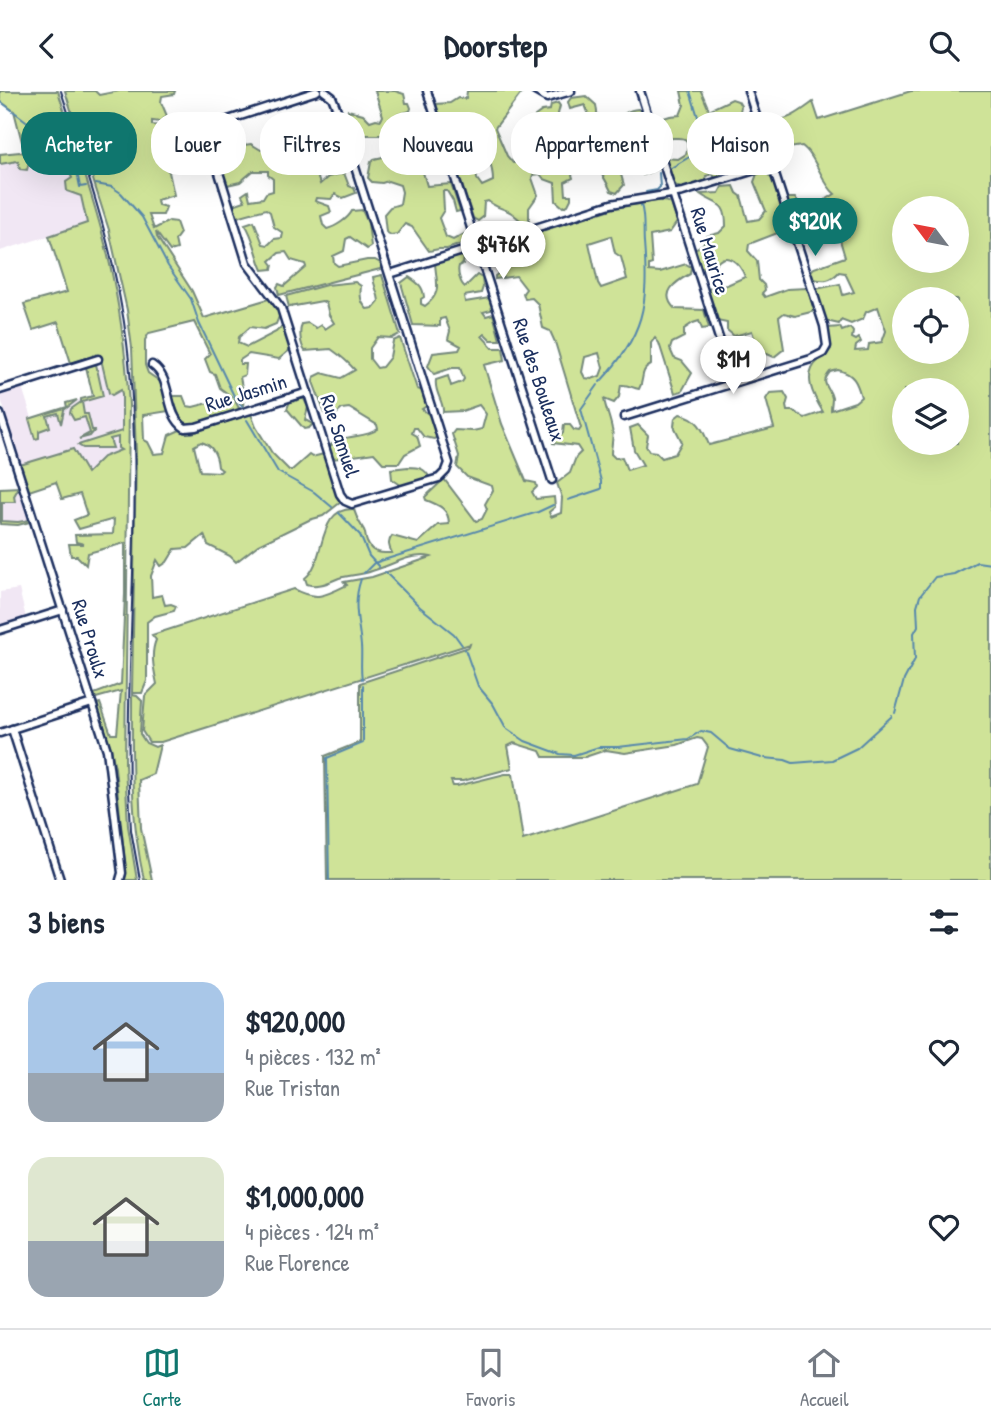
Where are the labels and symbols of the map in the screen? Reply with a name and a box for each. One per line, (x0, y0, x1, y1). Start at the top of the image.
north arrow (892, 196, 970, 273)
pin: $920K (766, 199, 864, 258)
street label: Rue Maurice (684, 204, 737, 298)
pin: $476K (454, 221, 552, 281)
street label: Rue des Bouleaux (506, 314, 573, 445)
pin: $1M (699, 337, 767, 396)
street label: Rue Jasmin (202, 366, 290, 419)
street label: Rue Samuel (313, 391, 368, 481)
street label: Rue Proulx (65, 596, 116, 682)

